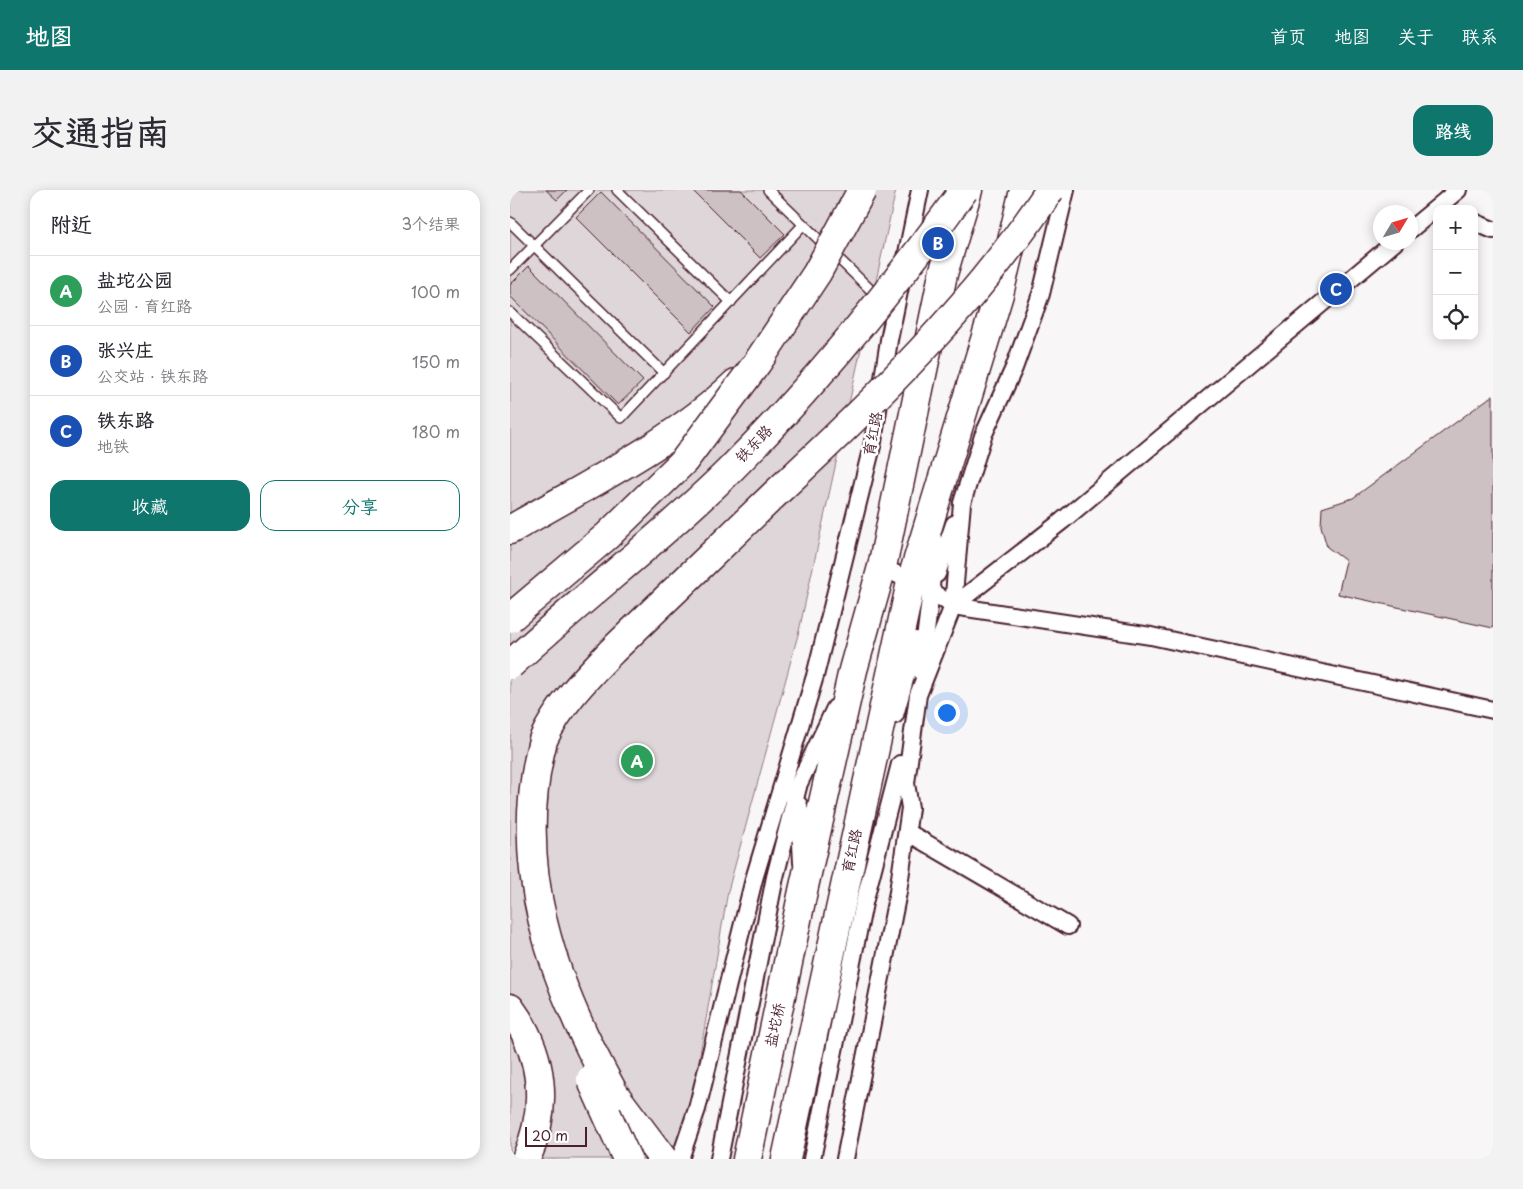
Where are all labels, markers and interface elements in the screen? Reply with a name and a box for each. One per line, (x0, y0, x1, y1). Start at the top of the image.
text: 地图 (25, 17, 73, 53)
text: 首页 (1270, 22, 1306, 49)
text: 地图 (1334, 22, 1370, 49)
text: 关于 (1398, 22, 1434, 49)
text: 联系 (1462, 22, 1498, 49)
text: 交通指南 (30, 104, 170, 157)
button: 路线 (1413, 105, 1493, 156)
north arrow (1373, 205, 1418, 250)
map controls (1433, 205, 1478, 340)
button: + (1433, 205, 1478, 250)
text: 附近 (50, 207, 92, 239)
text: 3个结果 (401, 211, 460, 235)
pin: B (922, 224, 954, 262)
button: − (1433, 250, 1478, 295)
text: 盐坨公园 (97, 265, 173, 293)
pin: C (1320, 270, 1352, 308)
text: A (60, 279, 72, 303)
text: 100 m (411, 279, 460, 303)
text: 公园 · 育红路 (97, 293, 192, 317)
button: locate (1433, 295, 1478, 340)
text: 张兴庄 (97, 335, 154, 363)
text: B (61, 349, 71, 373)
text: 150 m (412, 349, 460, 373)
text: 公交站 · 铁东路 (97, 363, 208, 387)
text: 铁东路 (97, 405, 154, 433)
street label: 育红路 (856, 409, 887, 458)
text: C (60, 419, 72, 443)
text: 180 m (412, 419, 460, 443)
street label: 铁东路 (729, 419, 777, 467)
text: 地铁 (97, 433, 129, 457)
button: 收藏 (50, 480, 250, 531)
button: 分享 (260, 480, 460, 531)
your location (934, 700, 960, 726)
pin: A (621, 742, 653, 780)
street label: 育红路 (835, 826, 866, 875)
street label: 盐坨桥 (758, 1000, 789, 1049)
scale bar (525, 1124, 588, 1147)
text: 20 m (532, 1125, 568, 1146)

